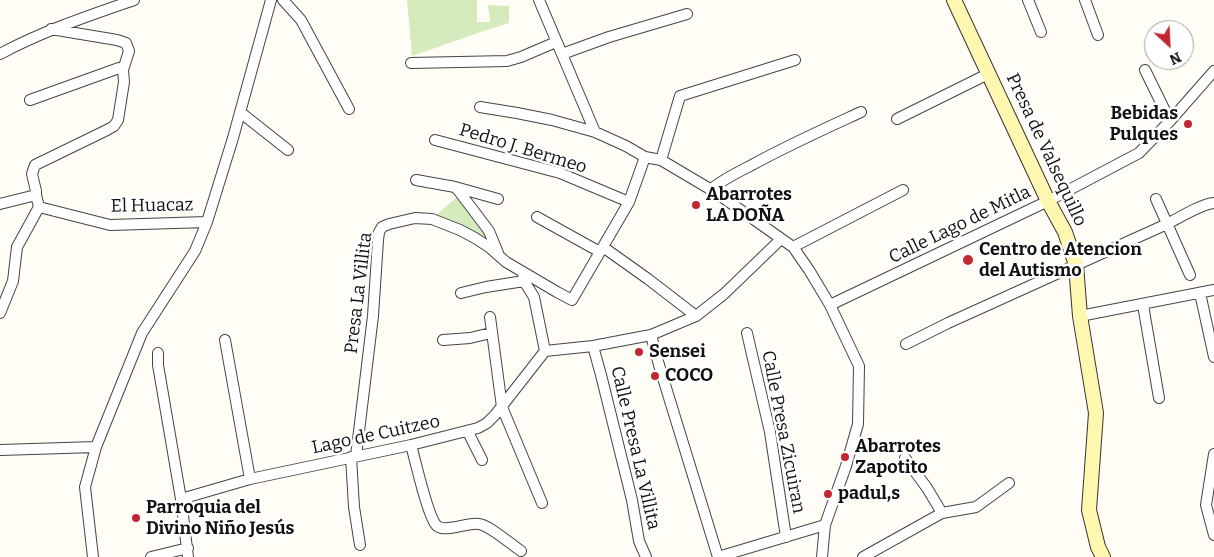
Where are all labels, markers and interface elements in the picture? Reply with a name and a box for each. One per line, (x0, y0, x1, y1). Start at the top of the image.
north arrow (1144, 20, 1194, 70)
text: N (1167, 48, 1184, 68)
street label: Presa de Valsequillo (1001, 70, 1091, 230)
place label: Bebidas Pulques (1109, 103, 1178, 146)
marker: Bebidas Pulques (1182, 118, 1194, 130)
street label: Pedro J. Bermeo (457, 119, 589, 179)
street label: Calle Lago de Mitla (886, 181, 1034, 269)
place label: Abarrotes LA DOÑA (706, 184, 792, 226)
street label: El Huacaz (110, 194, 194, 218)
marker: Abarrotes LA DOÑA (690, 199, 702, 211)
street label: Presa La Villita (341, 231, 377, 355)
place label: Centro de Atencion del Autismo (979, 239, 1142, 282)
marker: Centro de Atencion del Autismo (961, 253, 975, 267)
place label: Sensei (649, 341, 706, 363)
marker: Sensei (633, 346, 645, 358)
street label: Calle Presa Zicuiran (757, 349, 809, 515)
street label: Calle Presa La Villita (606, 364, 664, 532)
place label: COCO (665, 365, 713, 387)
marker: COCO (649, 370, 661, 382)
street label: Lago de Cuitzeo (310, 411, 442, 459)
place label: Abarrotes Zapotito (855, 436, 941, 478)
marker: Abarrotes Zapotito (839, 451, 851, 463)
place label: padul,s (838, 483, 900, 505)
marker: padul,s (822, 488, 834, 500)
place label: Parroquia del Divino Niño Jesús (146, 497, 294, 540)
marker: Parroquia del Divino Niño Jesús (130, 512, 142, 524)

